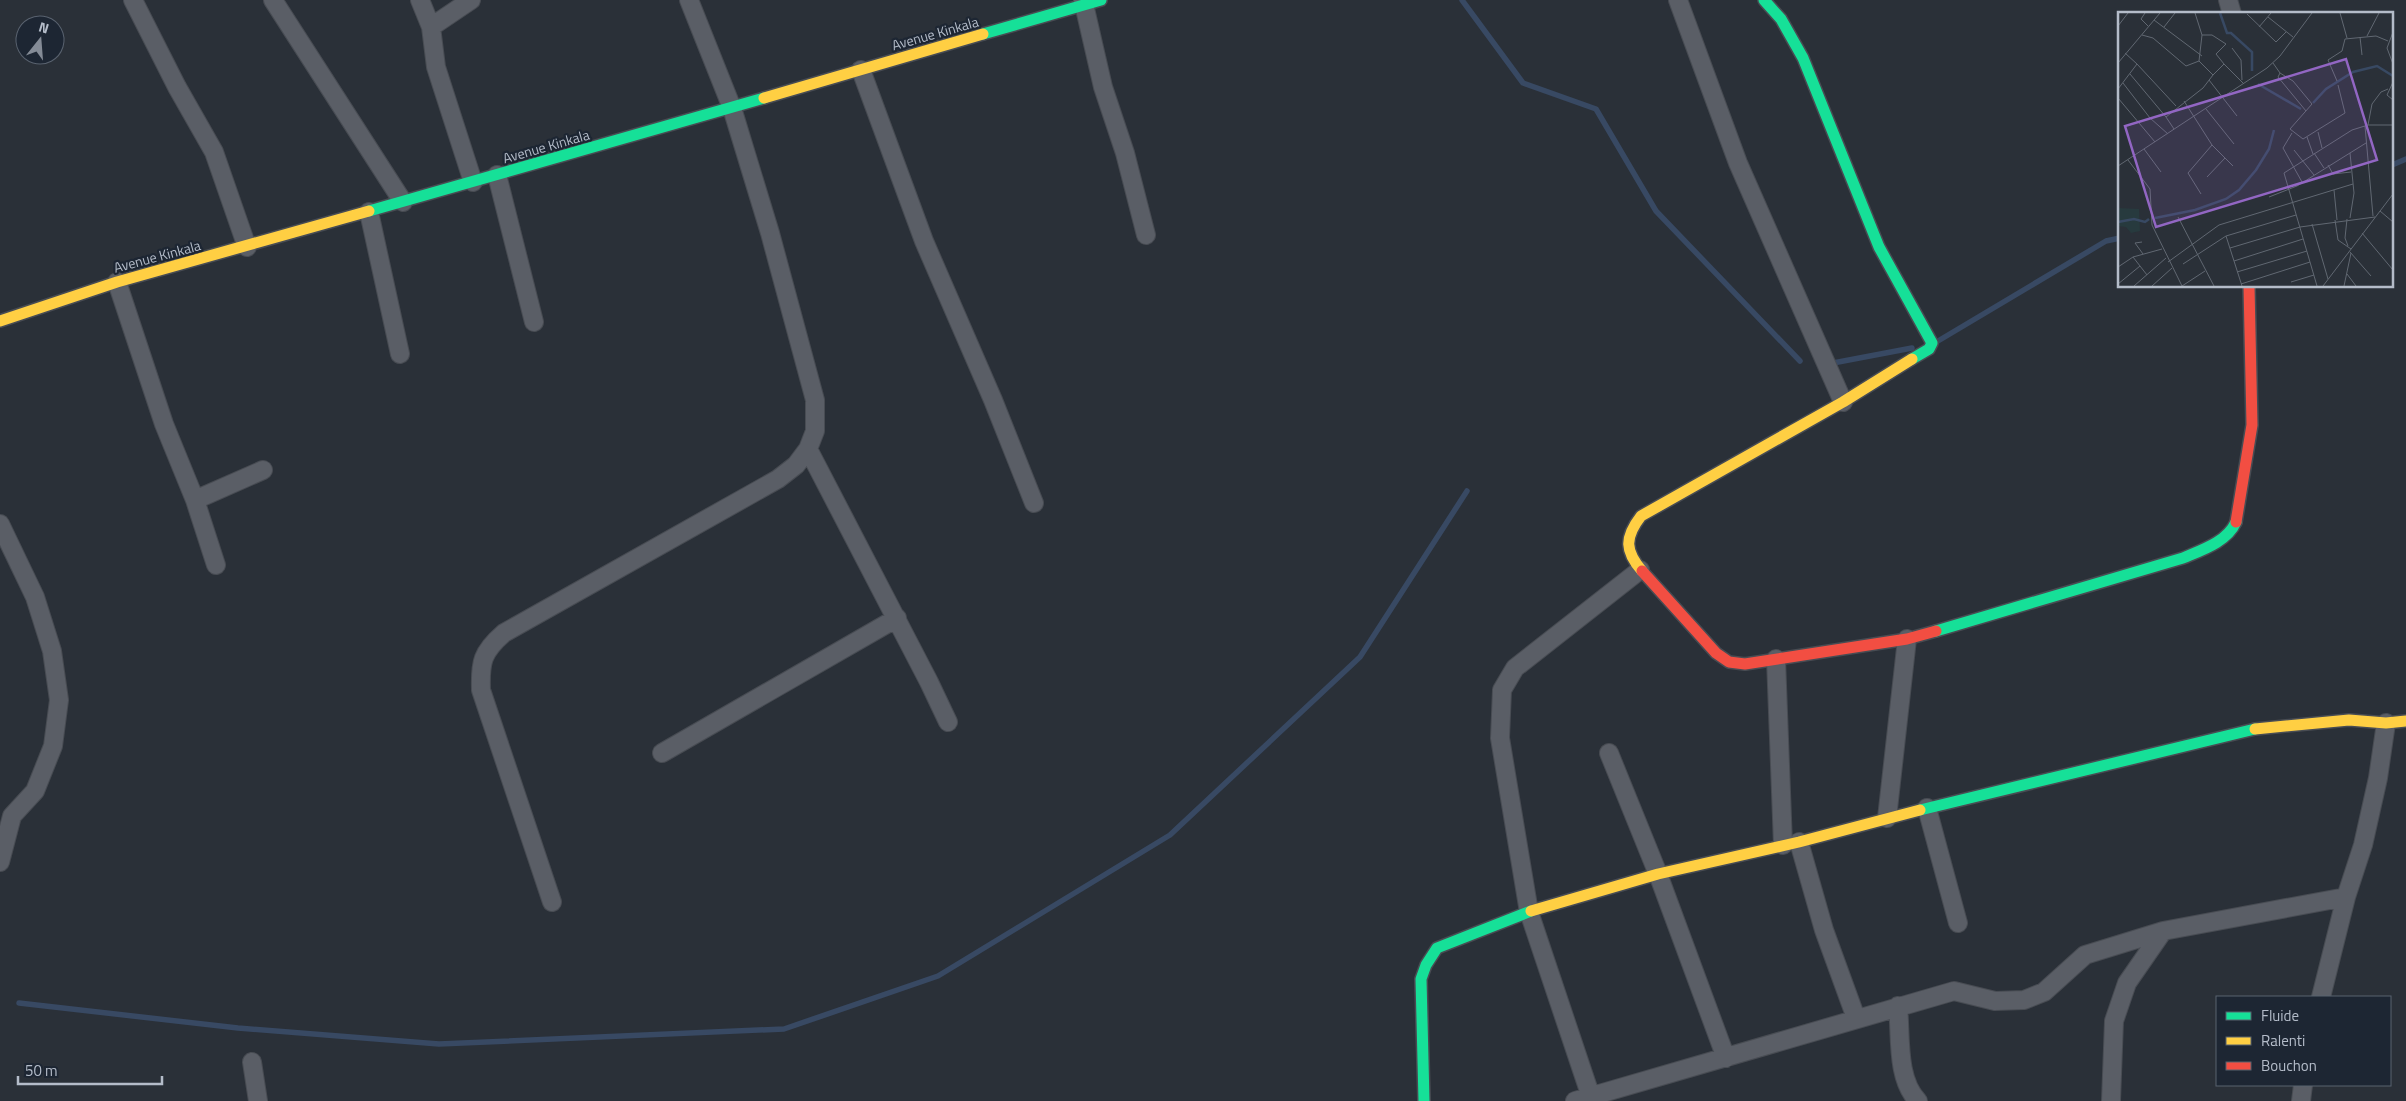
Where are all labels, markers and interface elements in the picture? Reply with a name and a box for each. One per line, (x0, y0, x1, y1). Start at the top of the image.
street label: Avenue Kinkala (889, 11, 981, 55)
inset map (2118, 12, 2394, 288)
north arrow (15, 15, 65, 65)
text: N (36, 16, 52, 39)
street label: Avenue Kinkala (500, 124, 592, 168)
street label: Avenue Kinkala (111, 234, 203, 278)
legend (2216, 996, 2391, 1086)
text: Fluide (2261, 1004, 2299, 1027)
text: Ralenti (2261, 1029, 2305, 1052)
scale bar (18, 1054, 161, 1086)
text: Bouchon (2261, 1054, 2317, 1077)
text: 50 m (25, 1059, 58, 1082)

